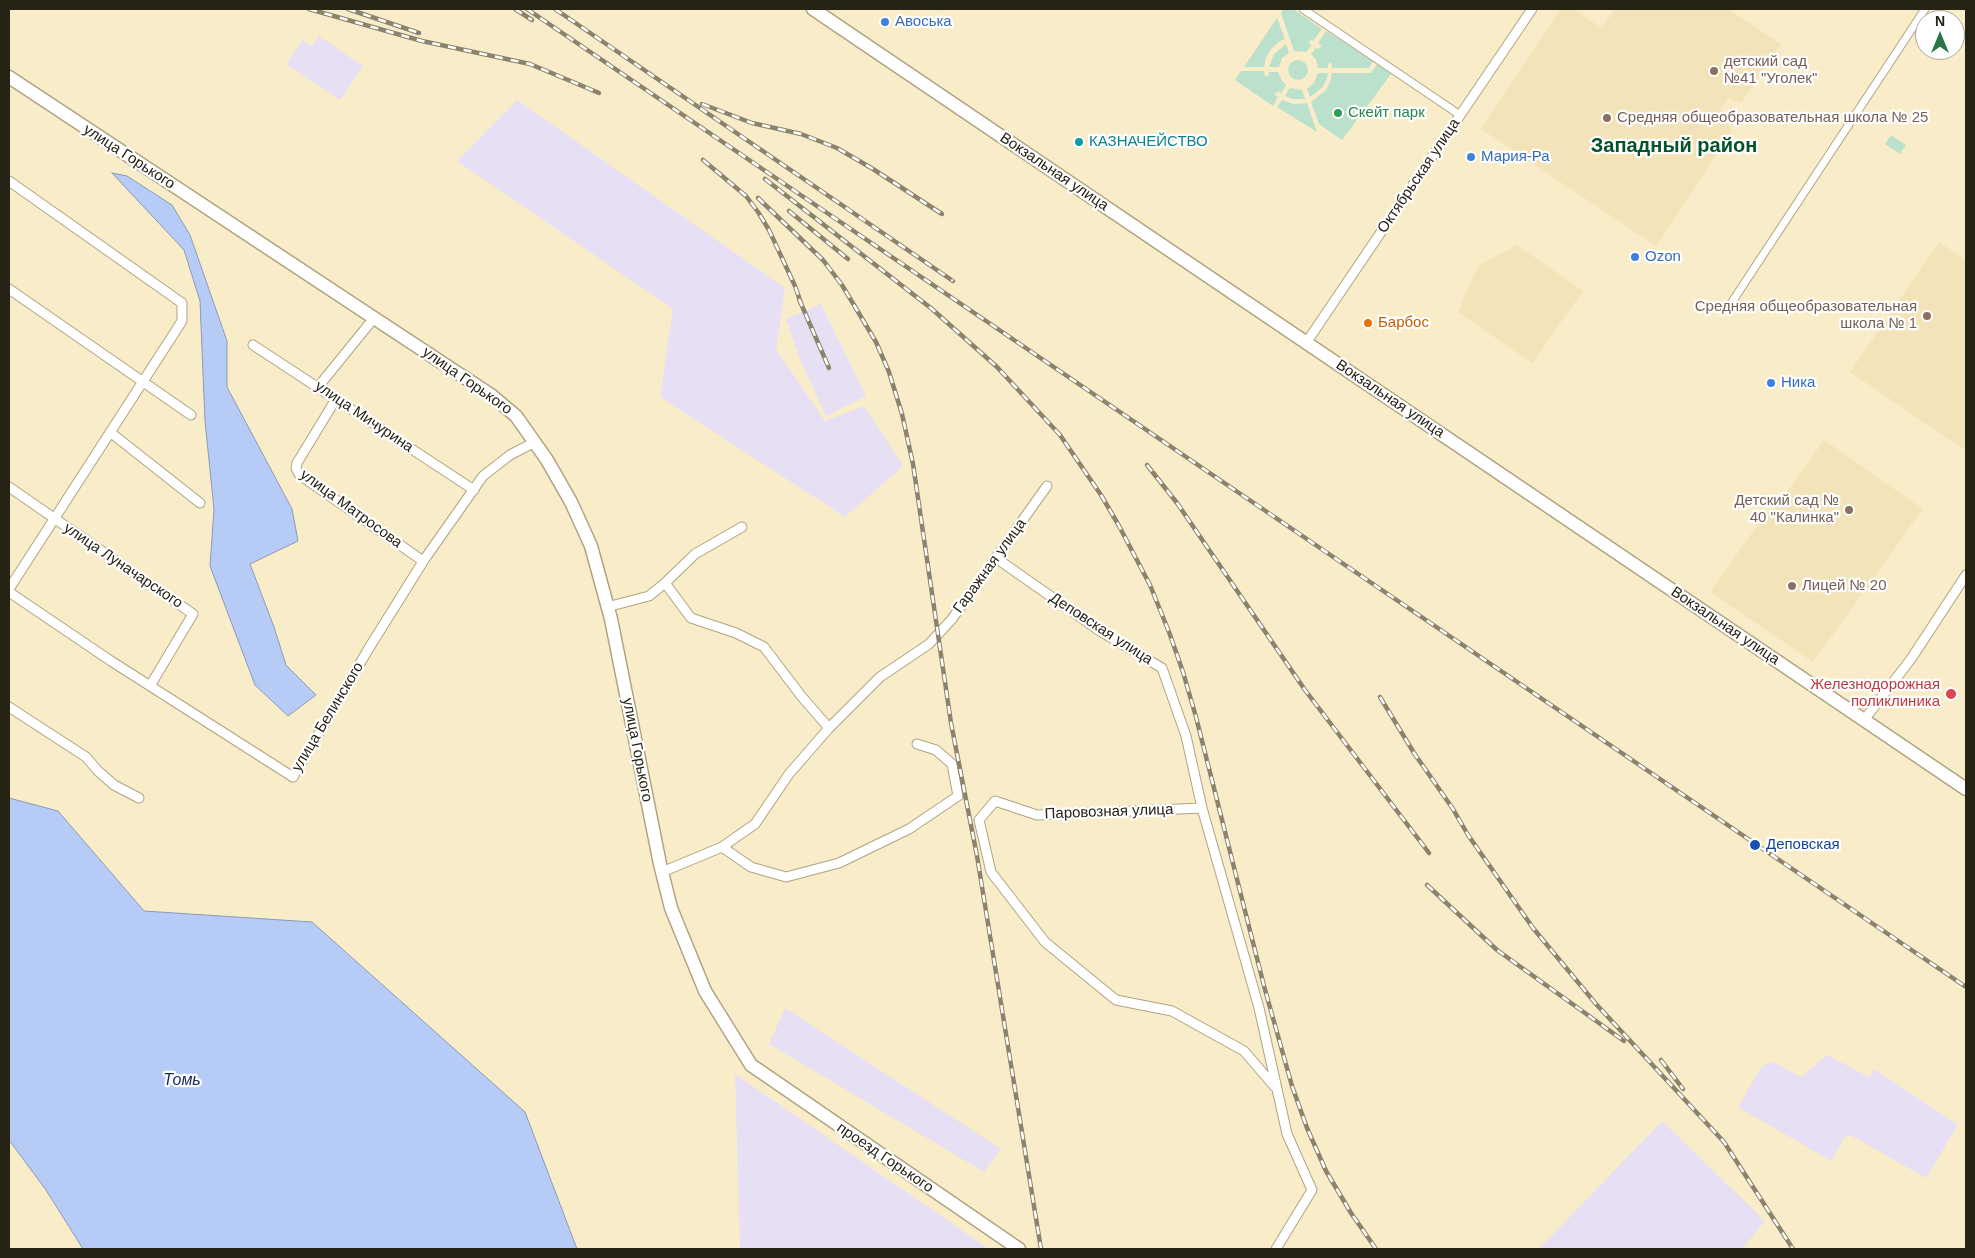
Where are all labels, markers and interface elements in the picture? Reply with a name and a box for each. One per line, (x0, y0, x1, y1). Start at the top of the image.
north arrow (1915, 10, 1965, 60)
place label: Авоська (895, 13, 952, 31)
text: N (1935, 13, 1945, 29)
marker: Авоська (879, 16, 891, 28)
place label: детский сад №41 "Уголек" (1724, 53, 1817, 88)
marker: детский сад №41 "Уголек" (1708, 65, 1720, 77)
place label: Скейт парк (1348, 104, 1425, 122)
marker: Скейт парк (1332, 107, 1344, 119)
place label: Средняя общеобразовательная школа № 25 (1617, 109, 1928, 127)
marker: Средняя общеобразовательная школа № 25 (1601, 112, 1613, 124)
street label: Октябрьская улица (1374, 115, 1464, 237)
street label: улица Горького (80, 121, 178, 193)
street label: Вокзальная улица (996, 129, 1112, 215)
place label: КАЗНАЧЕЙСТВО (1089, 133, 1208, 151)
district label: Западный район (1591, 134, 1757, 158)
marker: КАЗНАЧЕЙСТВО (1073, 136, 1085, 148)
place label: Мария-Ра (1481, 148, 1550, 166)
marker: Мария-Ра (1465, 151, 1477, 163)
place label: Ozon (1645, 248, 1681, 266)
marker: Ozon (1629, 251, 1641, 263)
place label: Средняя общеобразовательная школа № 1 (1695, 298, 1917, 333)
marker: Средняя общеобразовательная школа № 1 (1921, 310, 1933, 322)
place label: Барбос (1378, 314, 1429, 332)
marker: Барбос (1362, 317, 1374, 329)
street label: улица Горького (419, 343, 515, 419)
street label: Вокзальная улица (1332, 356, 1448, 442)
place label: Ника (1781, 374, 1815, 392)
street label: улица Мичурина (311, 377, 417, 457)
marker: Ника (1765, 377, 1777, 389)
street label: улица Матросова (296, 466, 406, 552)
place label: Детский сад № 40 "Калинка" (1734, 492, 1839, 527)
marker: Детский сад № 40 "Калинка" (1843, 504, 1855, 516)
street label: Гаражная улица (950, 515, 1030, 617)
street label: улица Луначарского (60, 519, 186, 613)
place label: Лицей № 20 (1802, 577, 1886, 595)
marker: Лицей № 20 (1786, 580, 1798, 592)
street label: Вокзальная улица (1667, 583, 1783, 669)
street label: Деповская улица (1046, 589, 1156, 669)
street label: улица Белинского (288, 659, 368, 775)
place label: Железнодорожная поликлиника (1810, 676, 1940, 711)
marker: Железнодорожная поликлиника (1944, 687, 1958, 701)
street label: улица Горького (618, 696, 656, 804)
street label: Паровозная улица (1044, 801, 1174, 823)
place label: Деповская (1766, 836, 1840, 854)
marker: Деповская (1748, 838, 1762, 852)
water label: Томь (163, 1071, 201, 1091)
street label: проезд Горького (833, 1119, 937, 1197)

